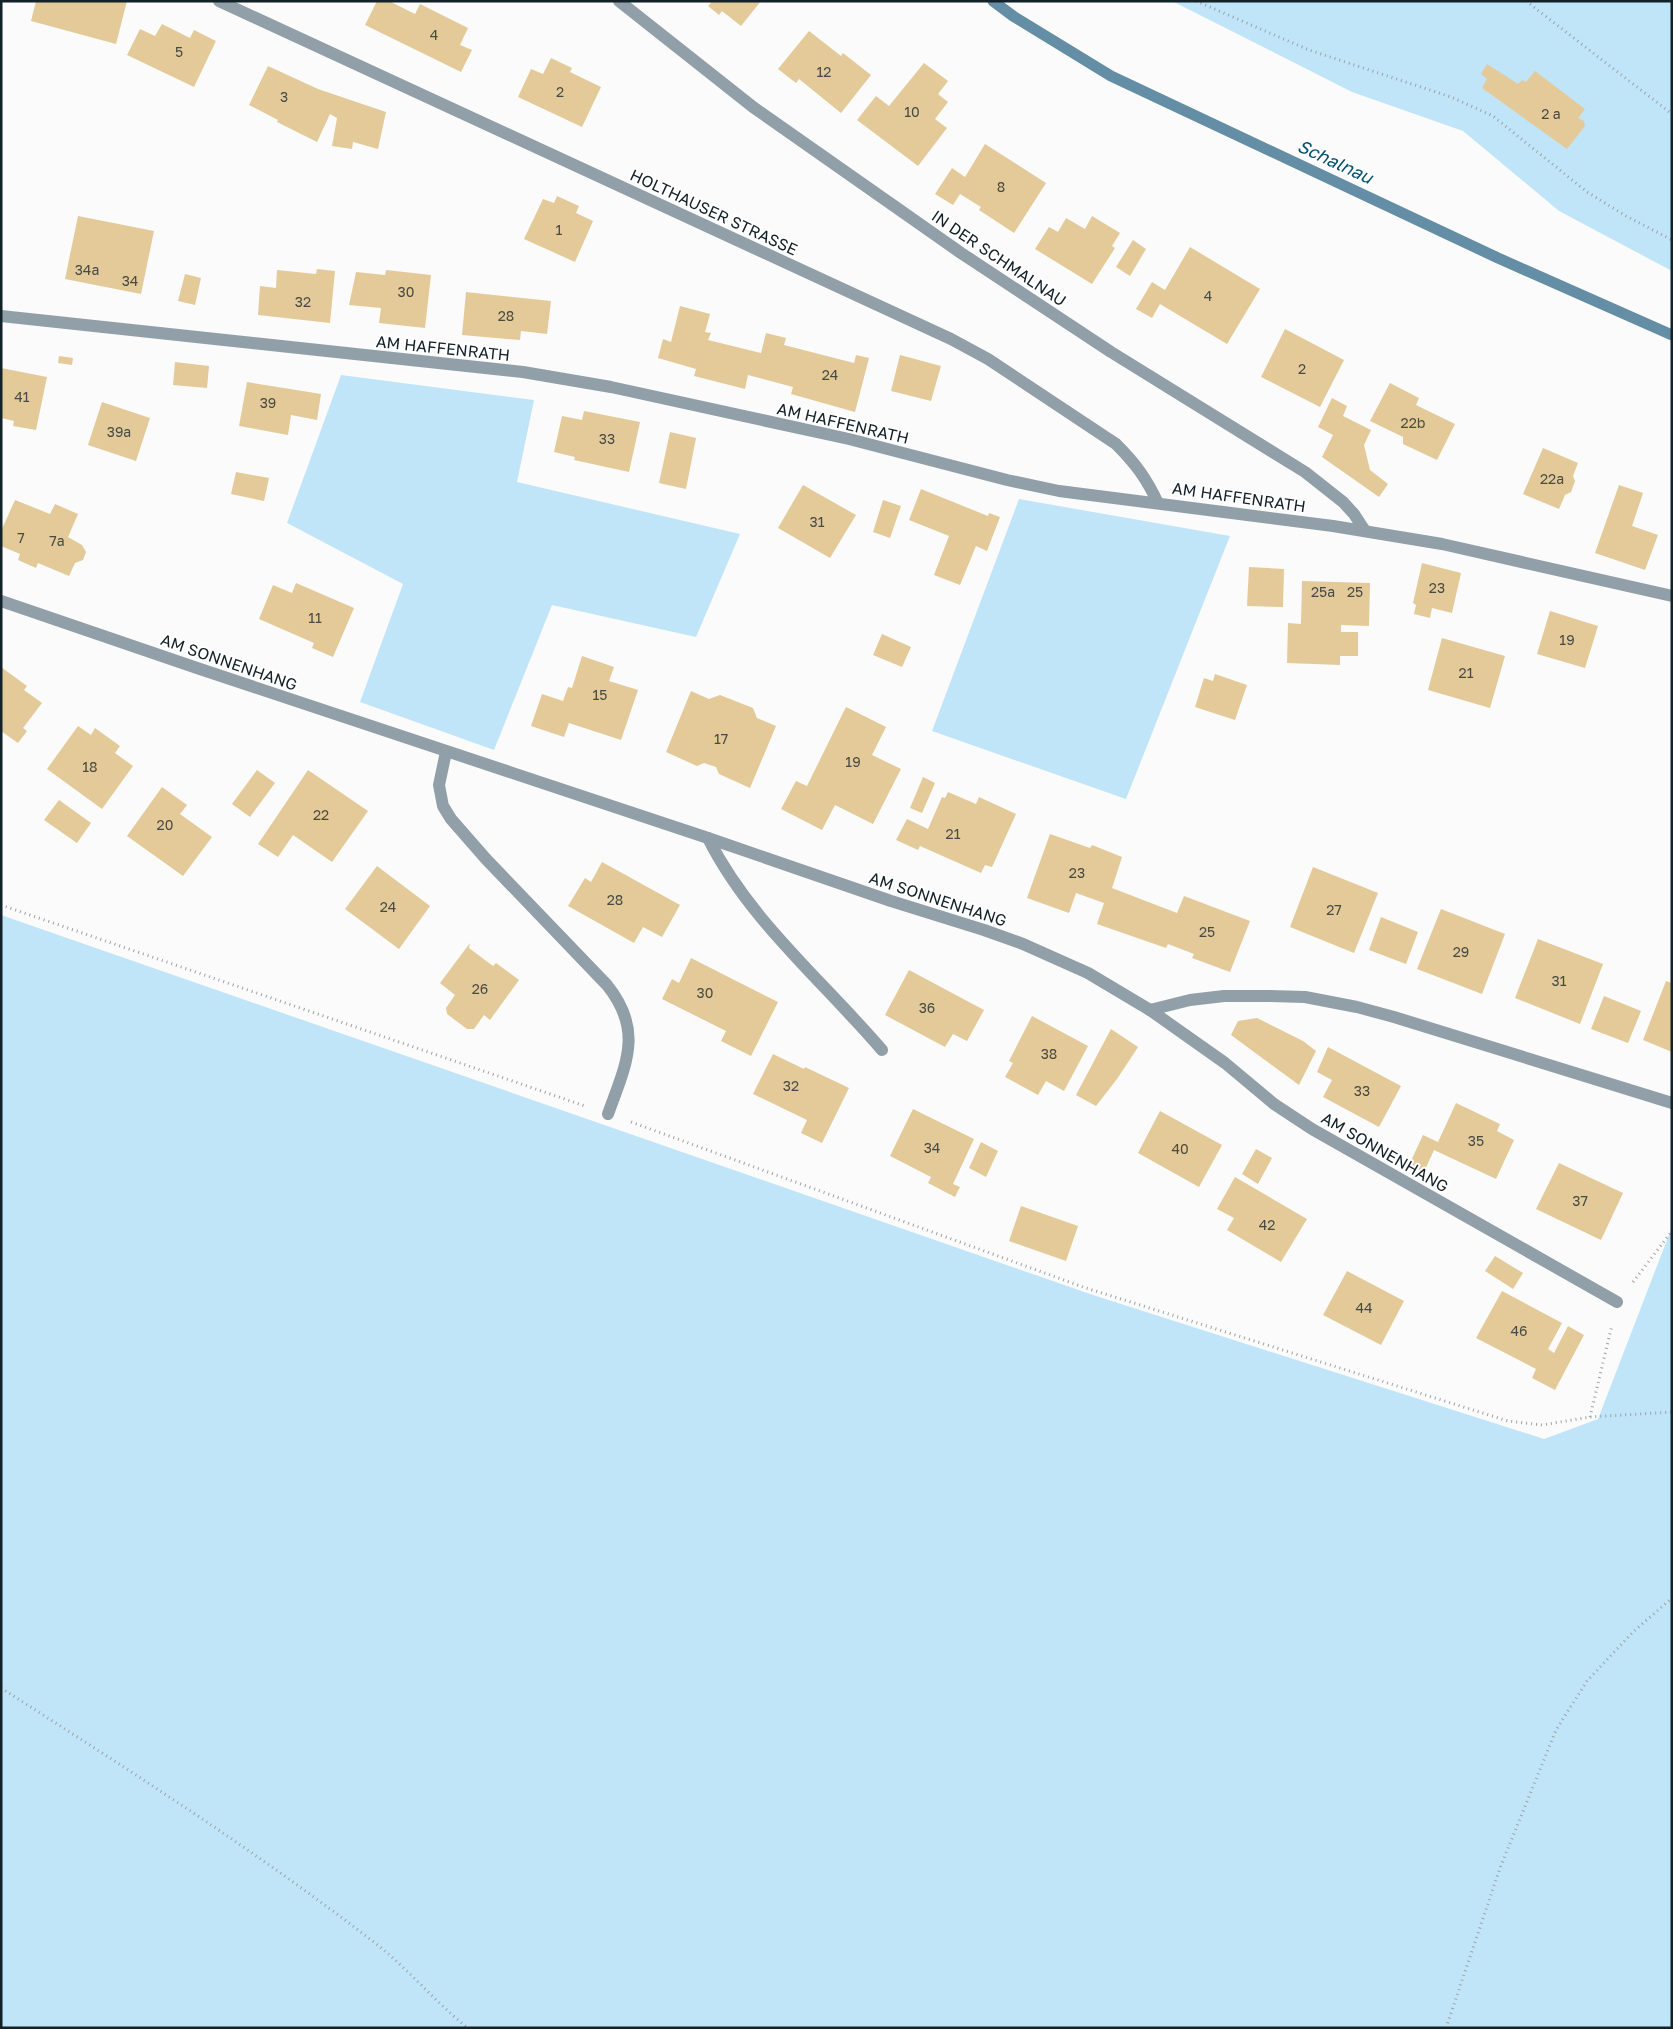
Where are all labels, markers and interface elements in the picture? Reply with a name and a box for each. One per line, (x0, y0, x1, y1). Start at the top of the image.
house number: 4 (430, 26, 438, 43)
house number: 5 (175, 43, 183, 60)
house number: 12 (817, 63, 831, 80)
house number: 2 (556, 83, 564, 100)
house number: 3 (280, 88, 288, 105)
house number: 10 (904, 103, 920, 120)
house number: 2 a (1541, 105, 1561, 122)
water label: Schalnau (1294, 134, 1378, 189)
street label: HOLTHAUSER STRASSE (627, 164, 801, 260)
house number: 8 (997, 178, 1005, 195)
street label: IN DER SCHMALNAU (928, 206, 1070, 310)
house number: 1 (556, 221, 563, 238)
house number: 34a (75, 261, 99, 278)
house number: 34 (122, 272, 138, 289)
house number: 30 (398, 283, 414, 300)
house number: 4 (1204, 287, 1212, 304)
house number: 32 (295, 293, 311, 310)
house number: 28 (498, 307, 514, 324)
street label: AM HAFFENRATH (375, 331, 511, 365)
house number: 2 (1298, 360, 1306, 377)
house number: 24 (822, 366, 838, 383)
house number: 41 (14, 388, 30, 405)
house number: 39 (260, 394, 276, 411)
street label: AM HAFFENRATH (775, 398, 911, 448)
house number: 22b (1401, 414, 1425, 431)
house number: 39a (107, 423, 131, 440)
house number: 33 (599, 430, 615, 447)
house number: 22a (1540, 470, 1564, 487)
street label: AM HAFFENRATH (1171, 478, 1307, 516)
house number: 31 (810, 513, 825, 530)
house number: 7 (17, 529, 25, 546)
house number: 7a (49, 532, 65, 549)
house number: 23 (1429, 579, 1445, 596)
house number: 25a (1311, 583, 1335, 600)
house number: 25 (1347, 583, 1363, 600)
house number: 11 (308, 609, 322, 626)
street label: AM SONNENHANG (158, 629, 300, 695)
house number: 19 (1559, 631, 1575, 648)
house number: 21 (1459, 664, 1474, 681)
house number: 15 (593, 686, 607, 703)
house number: 17 (714, 730, 728, 747)
house number: 19 (845, 753, 861, 770)
house number: 18 (82, 758, 98, 775)
house number: 22 (313, 806, 329, 823)
house number: 20 (157, 816, 173, 833)
house number: 21 (946, 825, 961, 842)
house number: 23 (1069, 864, 1085, 881)
street label: AM SONNENHANG (867, 867, 1009, 931)
house number: 28 (607, 891, 623, 908)
house number: 24 (380, 898, 396, 915)
house number: 27 (1326, 901, 1342, 918)
house number: 25 (1199, 923, 1215, 940)
house number: 29 (1453, 943, 1469, 960)
house number: 31 (1552, 972, 1567, 989)
house number: 26 (472, 980, 488, 997)
house number: 30 (697, 984, 713, 1001)
house number: 36 (919, 999, 935, 1016)
house number: 38 (1041, 1045, 1057, 1062)
house number: 32 (783, 1077, 799, 1094)
house number: 33 (1354, 1082, 1370, 1099)
street label: AM SONNENHANG (1318, 1108, 1452, 1196)
house number: 35 (1468, 1132, 1484, 1149)
house number: 34 (924, 1139, 940, 1156)
house number: 40 (1171, 1140, 1189, 1157)
house number: 37 (1572, 1192, 1588, 1209)
house number: 42 (1259, 1216, 1275, 1233)
house number: 44 (1355, 1299, 1373, 1316)
house number: 46 (1510, 1322, 1528, 1339)

